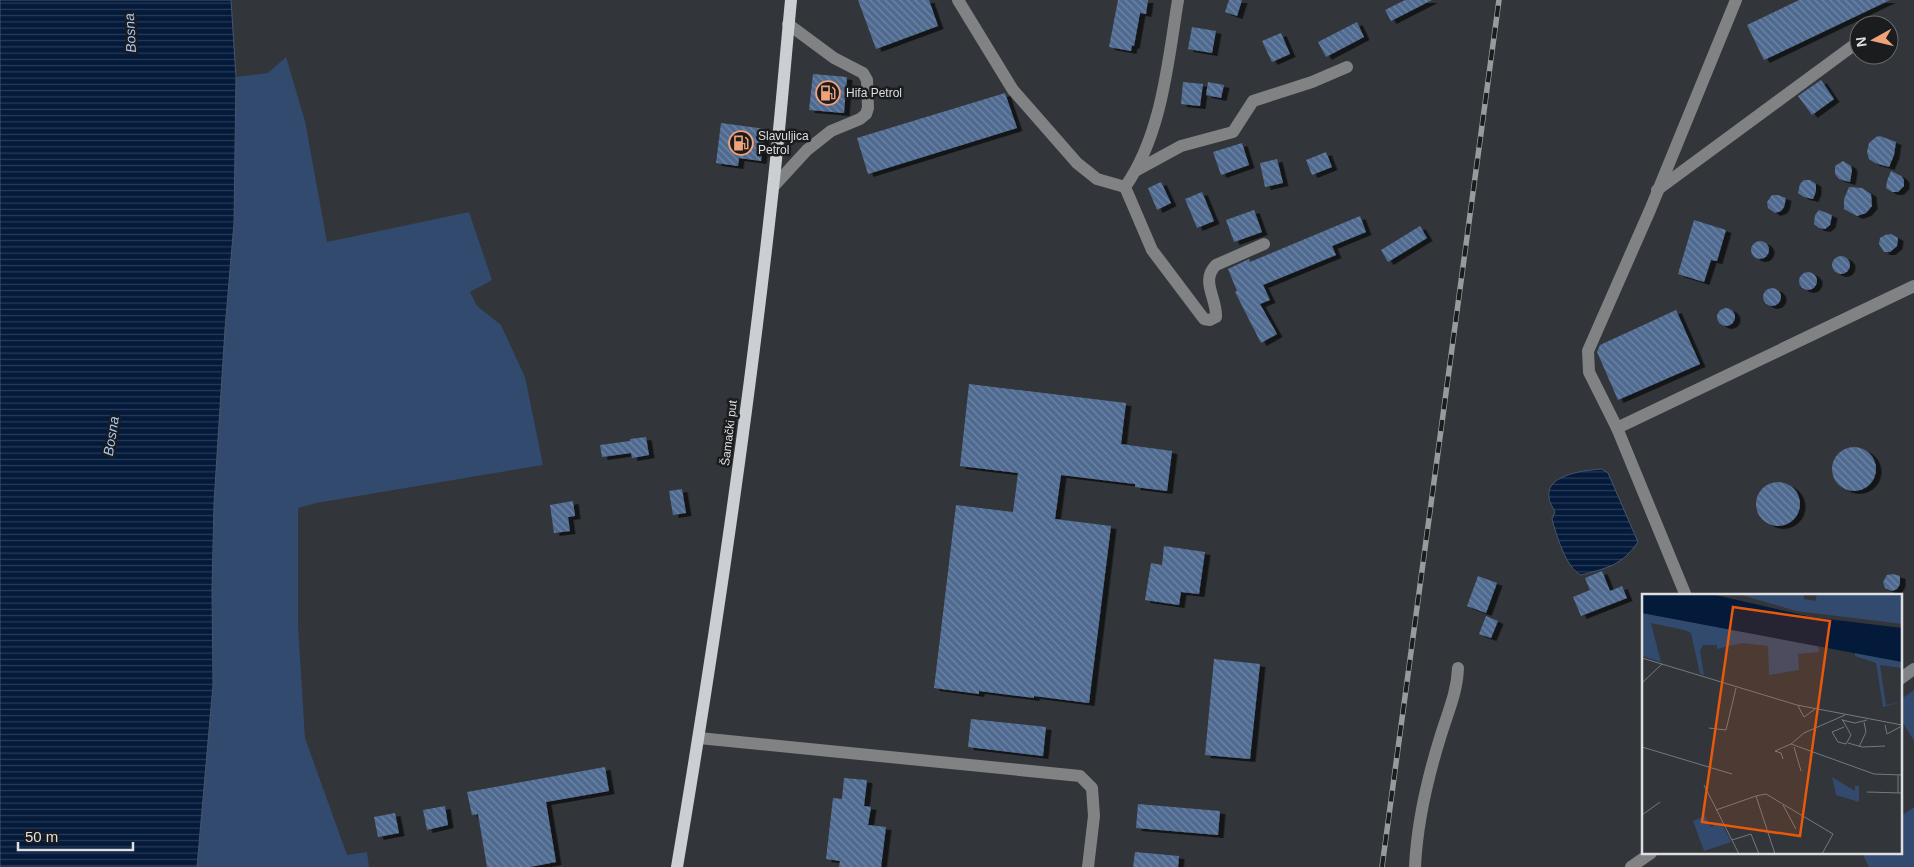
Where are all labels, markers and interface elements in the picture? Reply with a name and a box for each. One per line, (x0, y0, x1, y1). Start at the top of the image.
water label: Bosna (121, 13, 139, 53)
north arrow (1849, 15, 1899, 65)
text: N (1852, 36, 1870, 48)
fuel station icon: Hifa Petrol (815, 80, 841, 106)
place label: Hifa Petrol (846, 86, 902, 100)
place label: Slavuljica Petrol (758, 129, 809, 157)
fuel station icon: Slavuljica Petrol (728, 130, 754, 156)
street label: Šamački put (717, 399, 740, 467)
water label: Bosna (100, 415, 122, 457)
inset map (1642, 594, 1902, 854)
scale bar (18, 820, 132, 852)
text: 50 m (25, 828, 58, 845)

